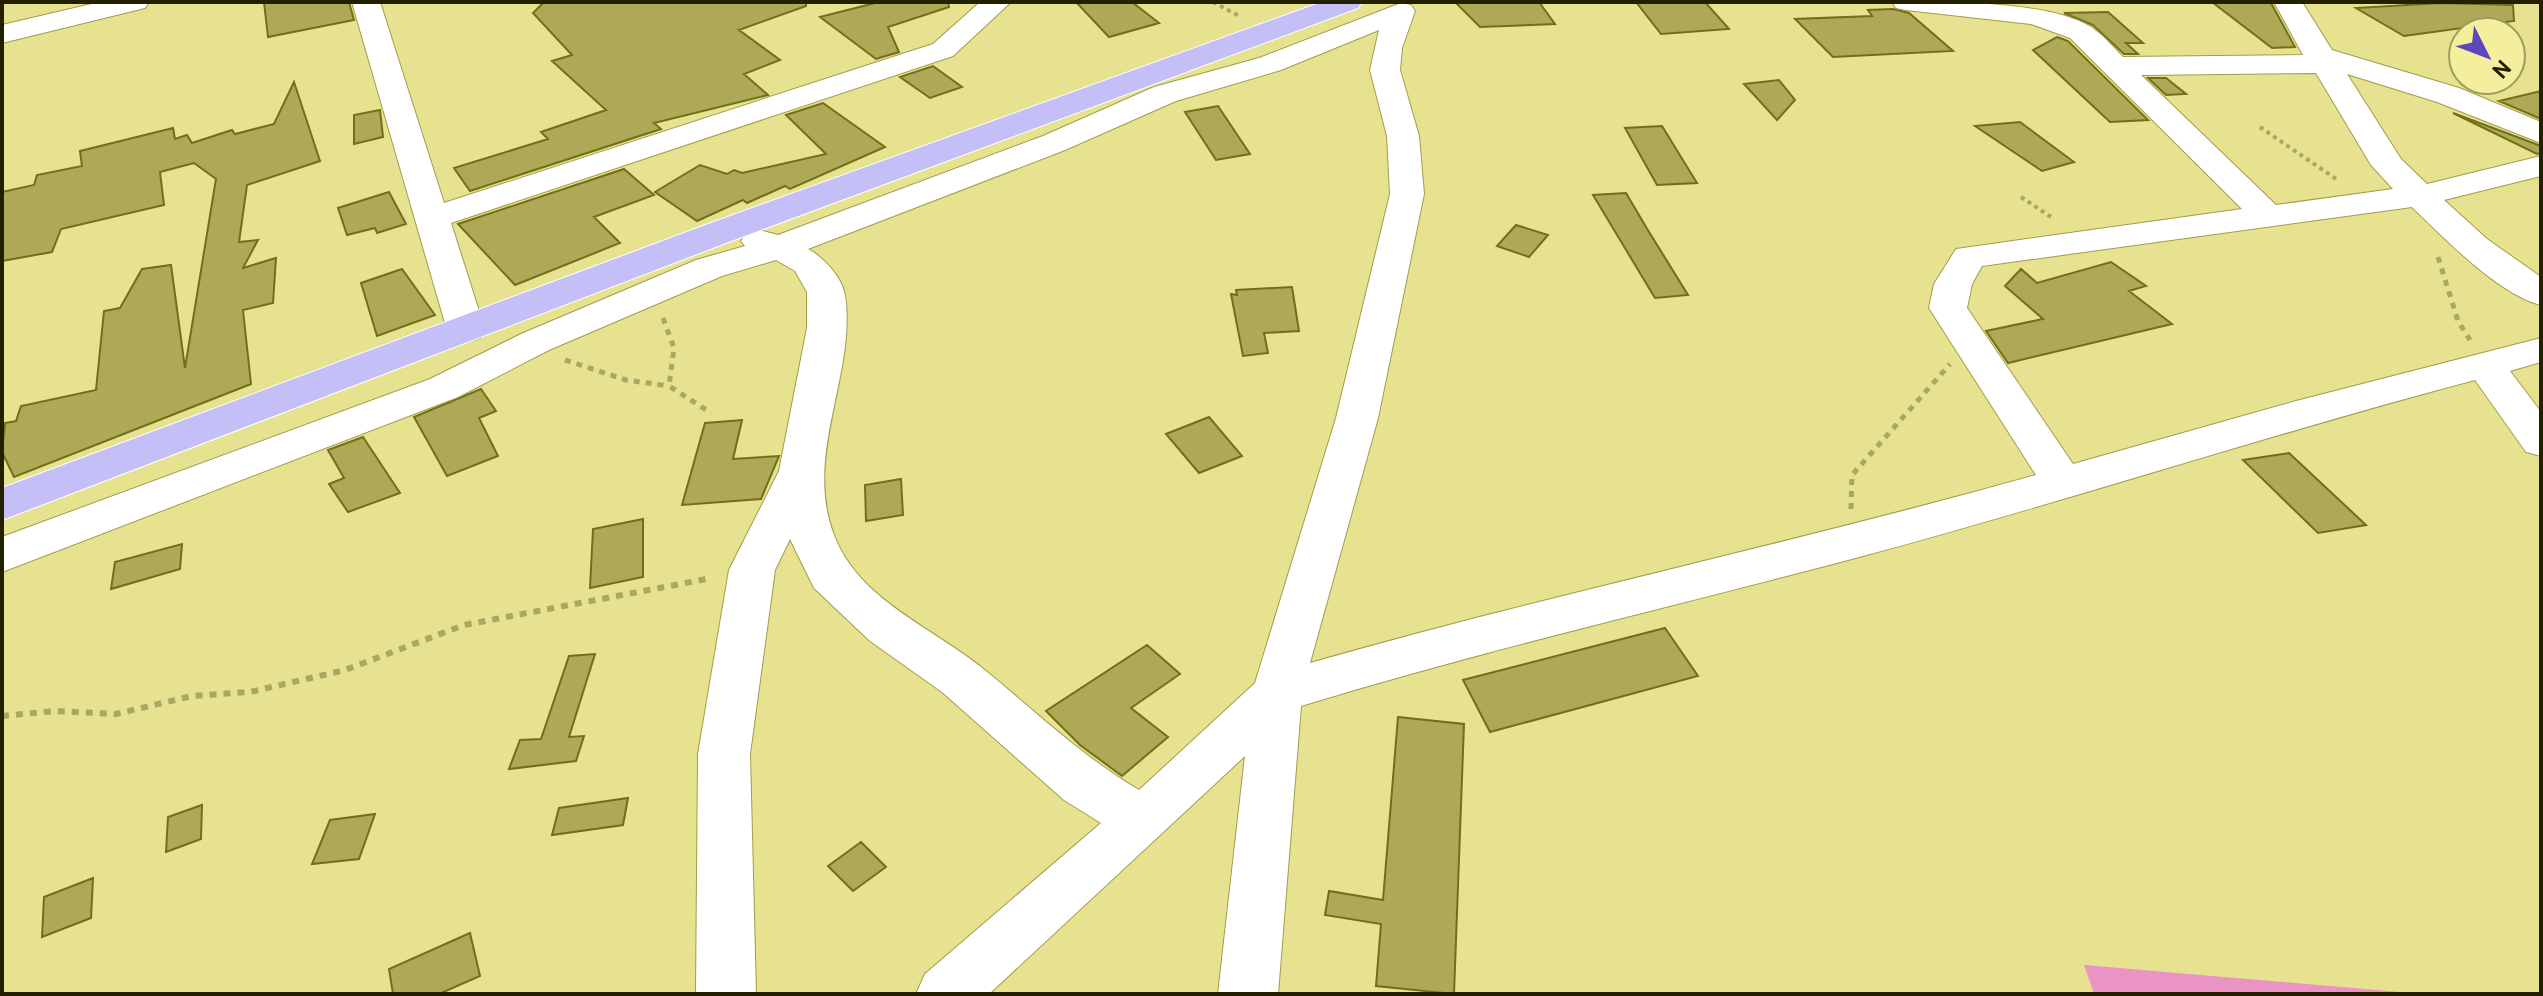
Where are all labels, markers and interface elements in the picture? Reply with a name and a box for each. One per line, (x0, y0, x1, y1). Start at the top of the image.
north arrow (2447, 16, 2527, 96)
text: N (2485, 53, 2515, 83)

